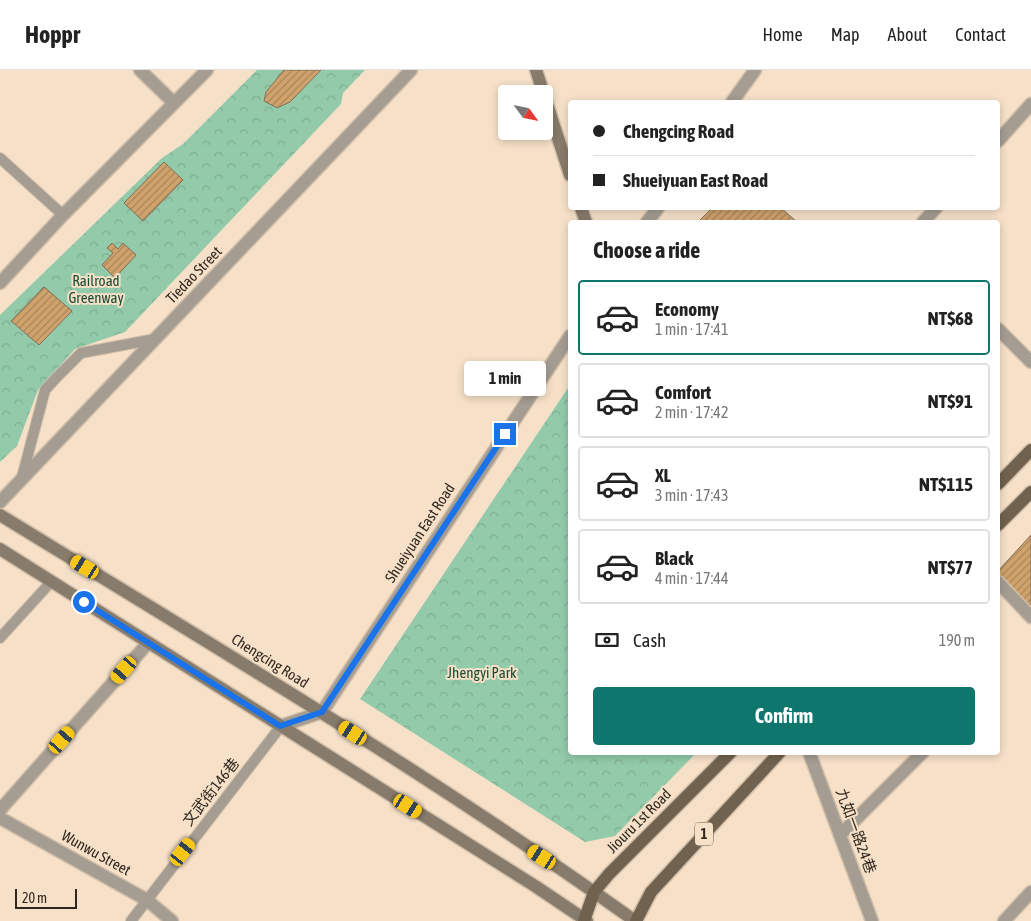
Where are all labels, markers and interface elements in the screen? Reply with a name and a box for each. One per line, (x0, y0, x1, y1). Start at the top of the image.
text: Hoppr (25, 21, 80, 48)
text: Home (763, 24, 803, 45)
text: Map (831, 24, 860, 45)
text: About (888, 24, 927, 45)
text: Contact (955, 24, 1006, 45)
north arrow (498, 85, 552, 140)
map controls (498, 85, 553, 140)
text: Chengcing Road (623, 120, 734, 142)
text: Shueiyuan East Road (623, 169, 768, 191)
text: Choose a ride (593, 237, 700, 263)
street label: Tiedao Street (162, 243, 225, 307)
park label: Railroad Greenway (68, 272, 124, 306)
icon: car (595, 295, 640, 340)
text: Economy (655, 298, 719, 320)
text: NT$68 (928, 307, 973, 329)
text: 1 min · 17:41 (655, 320, 728, 338)
callout: 1 min (464, 362, 546, 396)
text: 1 min (489, 369, 521, 387)
icon: car (595, 378, 640, 423)
text: Comfort (655, 381, 711, 403)
text: NT$91 (928, 390, 973, 412)
text: 2 min · 17:42 (655, 403, 728, 421)
route end (494, 423, 516, 445)
icon: car (595, 461, 640, 506)
text: XL (655, 464, 671, 486)
text: NT$115 (919, 473, 973, 495)
street label: Shueiyuan East Road (381, 480, 458, 585)
text: 3 min · 17:43 (655, 486, 728, 504)
icon: car (595, 544, 640, 589)
text: Black (655, 547, 693, 569)
car (68, 553, 101, 581)
text: NT$77 (928, 556, 973, 578)
text: 4 min · 17:44 (655, 569, 728, 587)
route start (73, 591, 95, 613)
icon: cash (593, 626, 621, 654)
text: Cash (633, 629, 666, 651)
street label: Chengcing Road (229, 630, 312, 691)
text: 190 m (939, 631, 975, 649)
car (108, 654, 139, 686)
park label: Jhengyi Park (447, 664, 517, 681)
button: Confirm (593, 687, 975, 745)
car (336, 719, 369, 747)
car (46, 724, 77, 756)
street label: 文武街146巷 (179, 754, 242, 829)
street label: Jiouru 1st Road (603, 785, 674, 856)
street label: 九如一路24巷 (833, 786, 880, 876)
car (391, 792, 424, 820)
road number: 1 (695, 822, 713, 846)
street label: Wunwu Street (59, 827, 134, 879)
car (167, 836, 198, 868)
car (525, 843, 558, 871)
scale bar (15, 886, 78, 909)
text: 20 m (22, 890, 47, 906)

